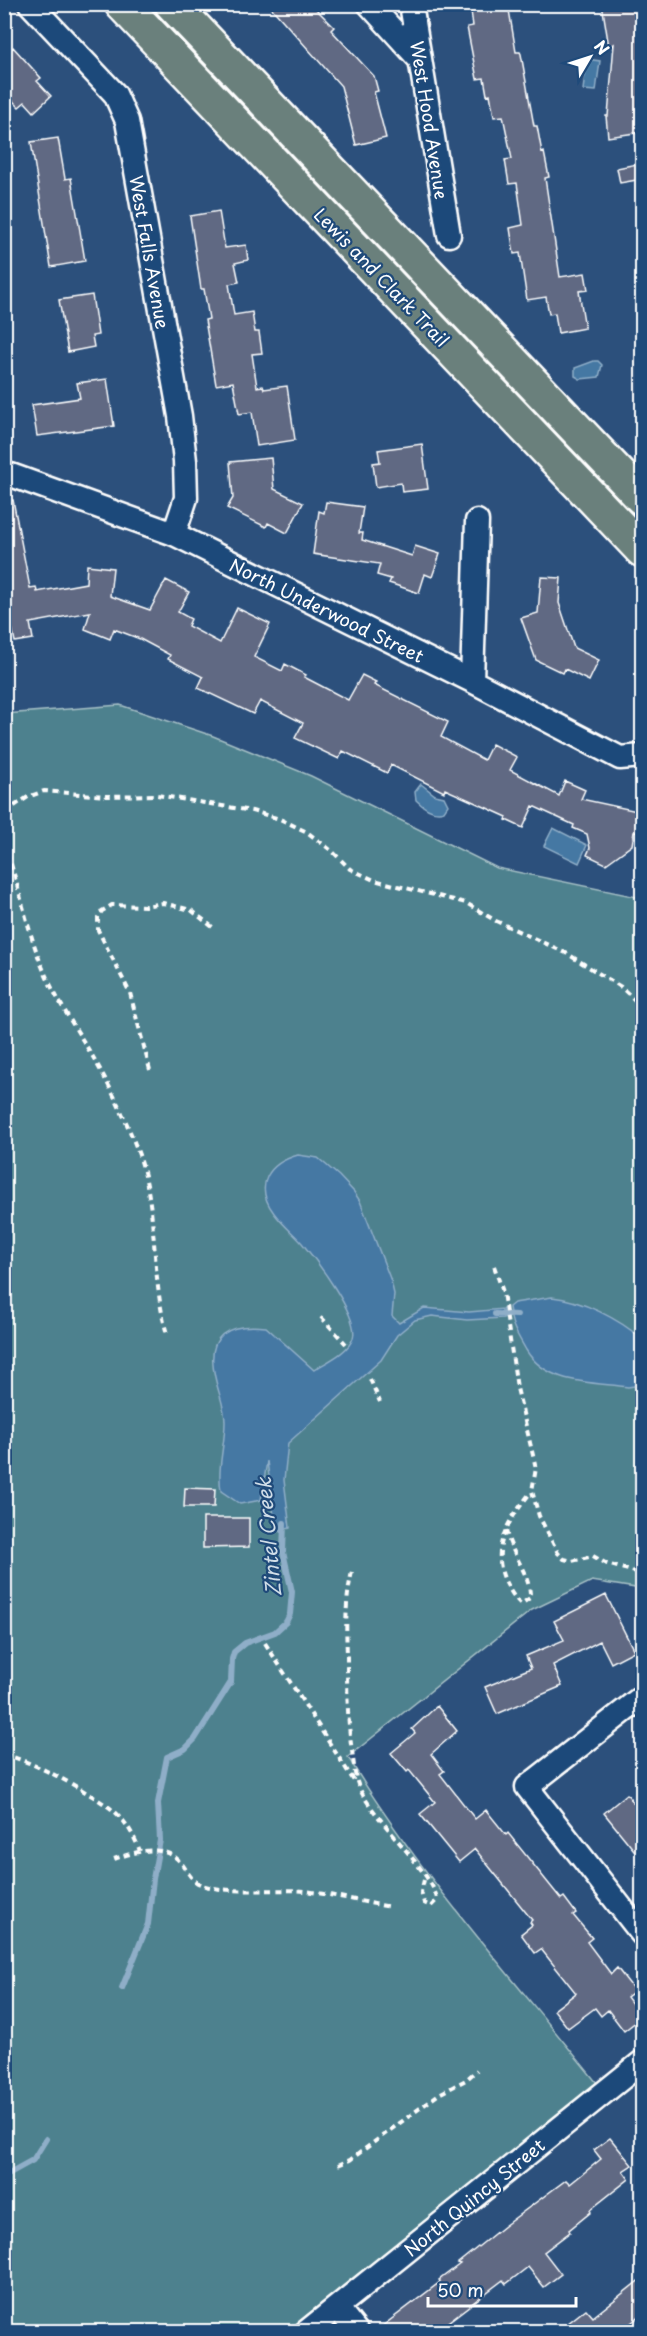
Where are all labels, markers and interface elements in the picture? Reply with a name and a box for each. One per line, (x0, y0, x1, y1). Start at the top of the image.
north arrow (560, 27, 620, 87)
text: N (589, 34, 616, 59)
street label: West Hood Avenue (404, 39, 456, 201)
street label: West Falls Avenue (123, 173, 177, 331)
street label: Lewis and Clark Trail (308, 201, 456, 353)
street label: North Underwood Street (225, 551, 429, 669)
water label: Zintel Creek (248, 1475, 288, 1598)
street label: North Quincy Street (398, 2132, 550, 2262)
scale bar (428, 2270, 576, 2308)
text: 50 m (437, 2276, 484, 2303)

